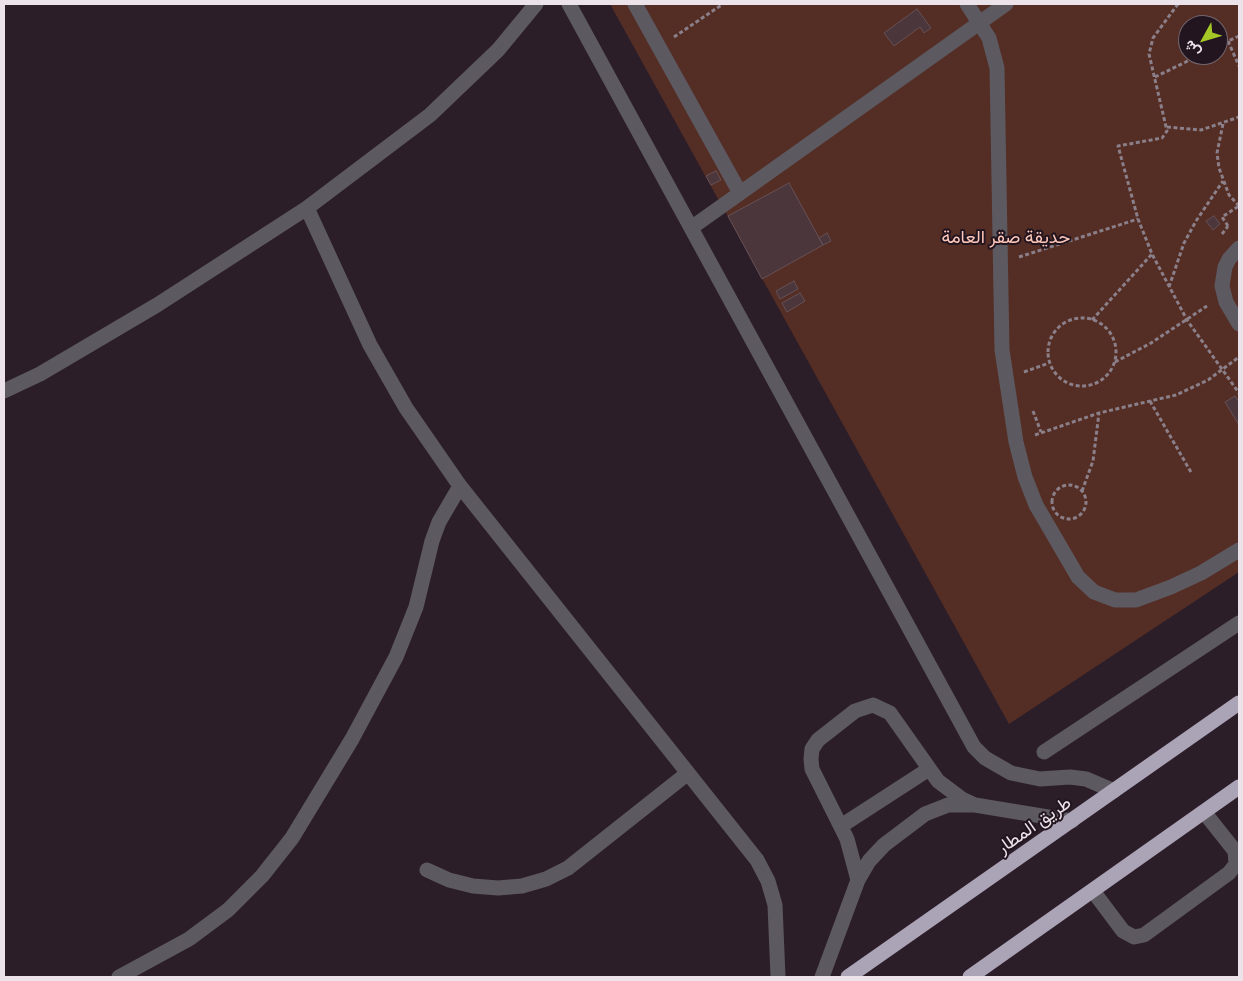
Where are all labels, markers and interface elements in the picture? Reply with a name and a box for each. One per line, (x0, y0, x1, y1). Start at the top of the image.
north arrow (1178, 15, 1228, 65)
text: ش (1180, 37, 1204, 61)
park label: حديقة صقر العامة (942, 226, 1070, 248)
street label: طريق المطار (993, 792, 1075, 858)

